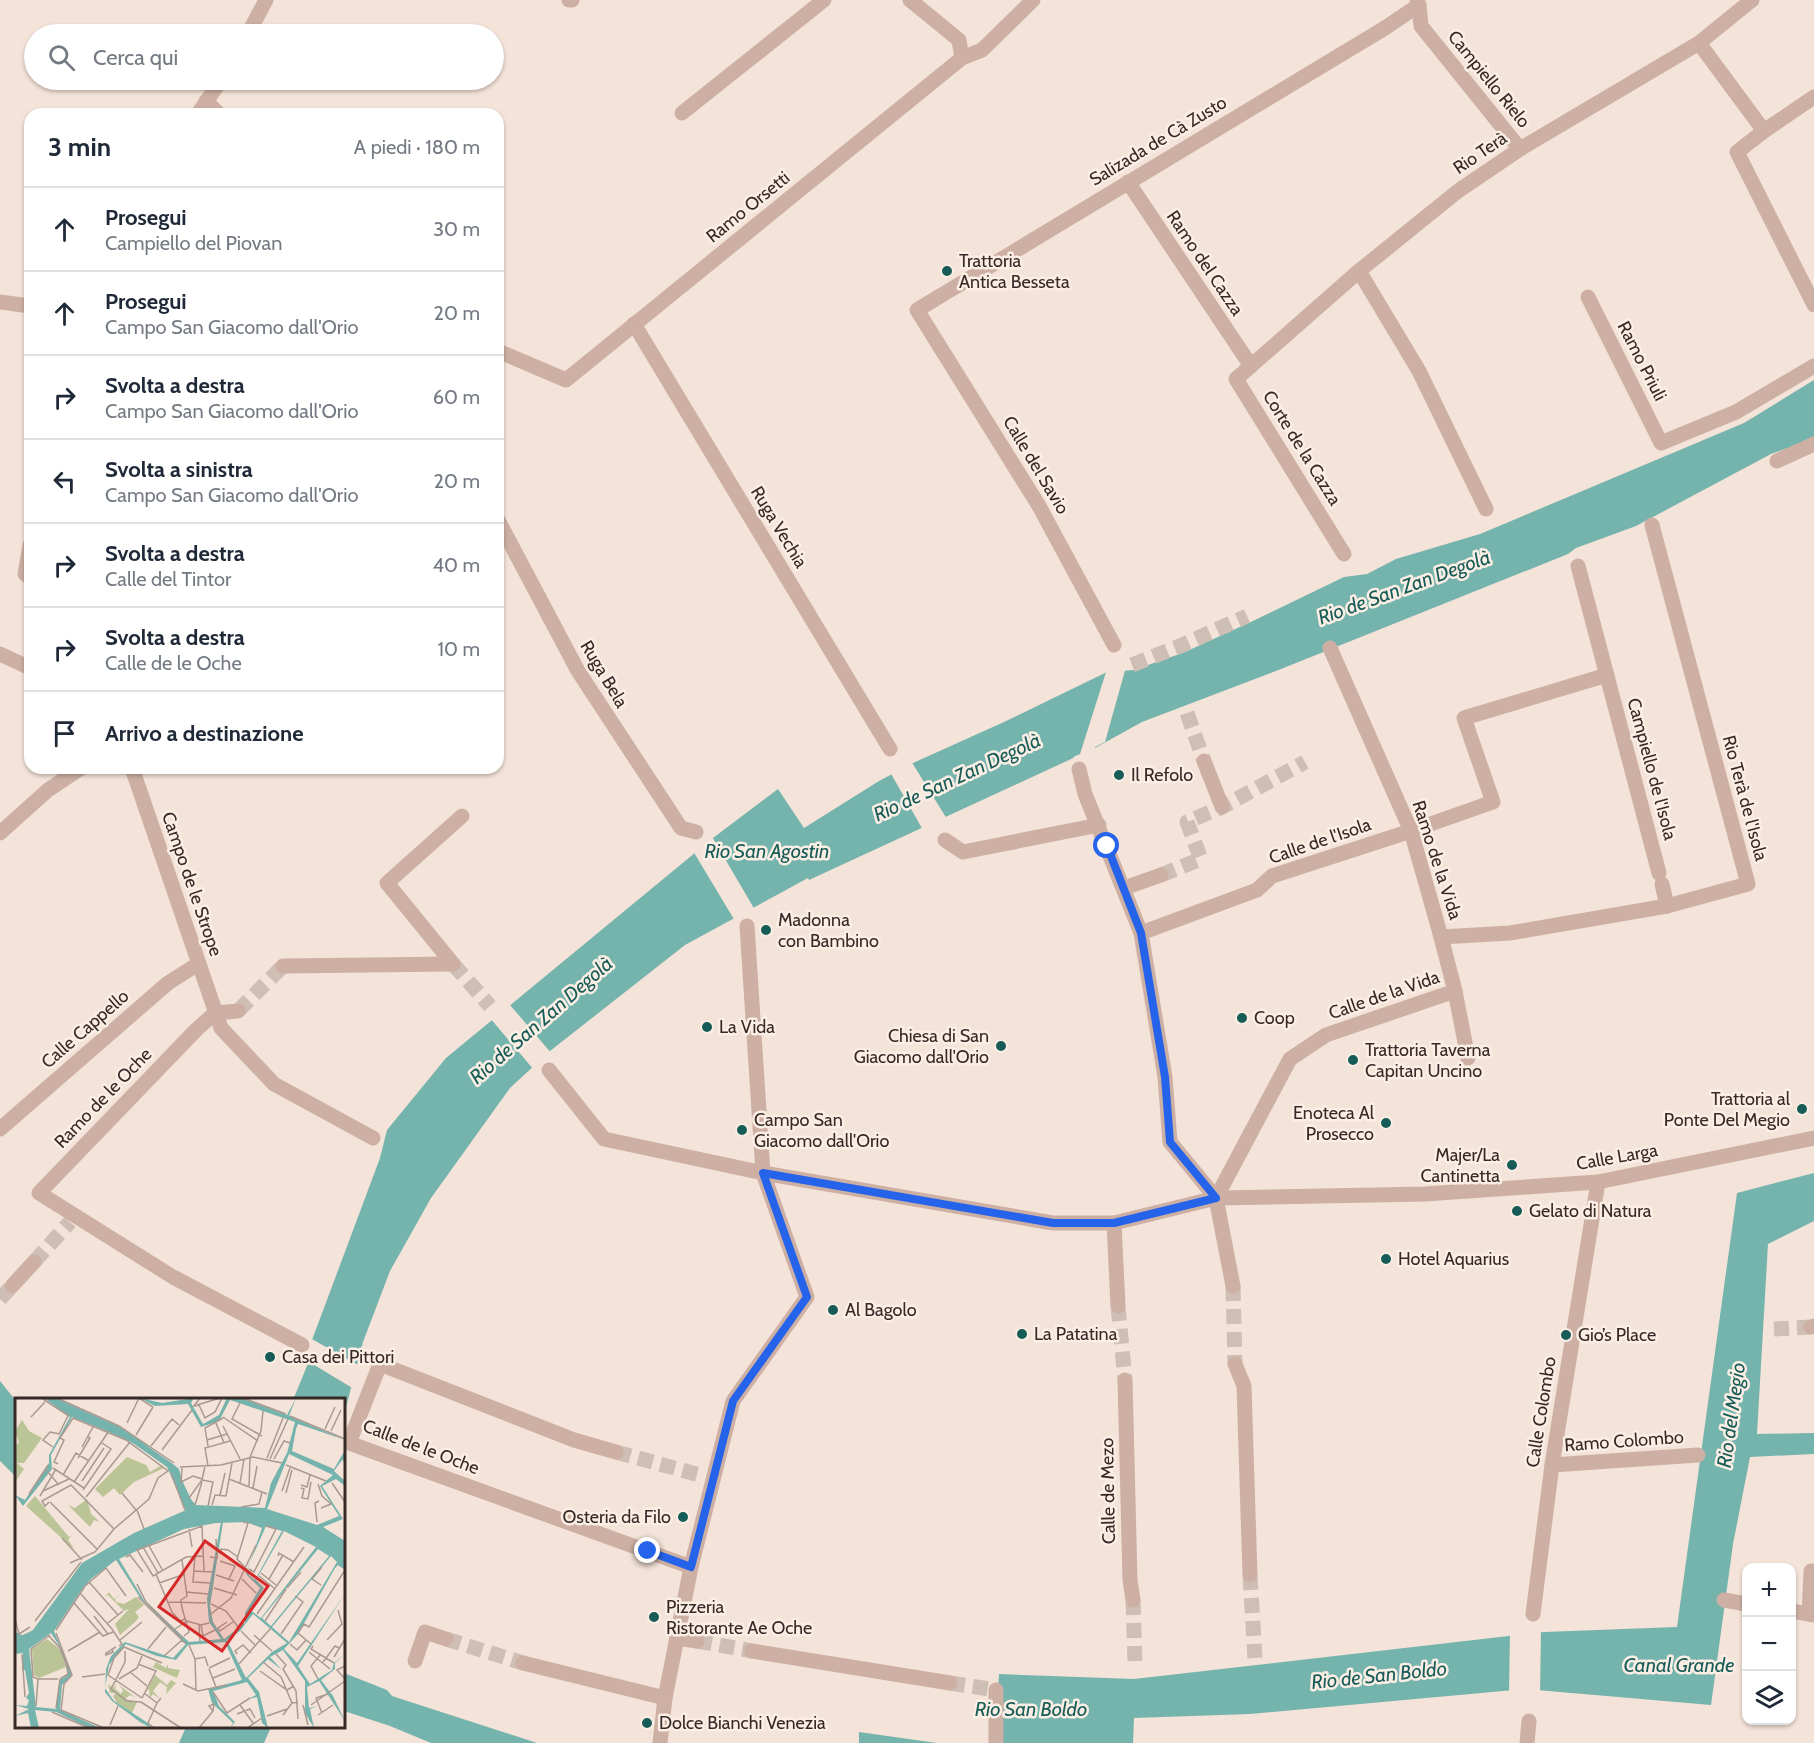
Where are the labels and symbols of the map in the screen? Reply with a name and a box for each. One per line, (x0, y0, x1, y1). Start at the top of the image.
street label: Campiello Rielo (1443, 26, 1535, 132)
street label: Salizada de Cà Zusto (1085, 91, 1231, 191)
street label: Rio Terà (1449, 127, 1511, 179)
street label: Ramo Orsetti (702, 167, 794, 247)
street label: Ramo del Cazza (1162, 206, 1248, 320)
place label: Trattoria Antica Besseta (959, 250, 1070, 293)
marker: Trattoria Antica Besseta (940, 264, 954, 278)
street label: Ramo Priuli (1613, 318, 1671, 404)
street label: Corte de la Cazza (1258, 387, 1346, 510)
street label: Calle del Savio (998, 412, 1074, 518)
street label: Ruga Vechia (746, 482, 812, 572)
water label: Rio de San Zan Degolà (1314, 545, 1494, 629)
street label: Ruga Bela (575, 636, 633, 712)
street label: Campiello de l'Isola (1622, 696, 1682, 843)
water label: Rio de San Zan Degolà (870, 728, 1044, 826)
street label: Rio Terà de l'Isola (1718, 733, 1772, 864)
place label: Il Refolo (1131, 764, 1193, 786)
marker: Il Refolo (1112, 768, 1126, 782)
street label: Ramo de la Vida (1407, 798, 1467, 922)
street label: Campo de le Strope (157, 809, 227, 959)
street label: Calle de l'Isola (1266, 813, 1374, 869)
route start (1093, 832, 1119, 858)
water label: Rio San Agostin (705, 839, 829, 863)
place label: Madonna con Bambino (778, 909, 879, 952)
marker: Madonna con Bambino (759, 923, 773, 937)
water label: Rio de San Zan Degolà (465, 951, 617, 1089)
street label: Calle de la Vida (1326, 966, 1443, 1024)
street label: Calle Cappello (37, 985, 133, 1073)
place label: Coop (1254, 1007, 1295, 1029)
marker: Coop (1235, 1011, 1249, 1025)
place label: La Vida (719, 1016, 775, 1038)
marker: La Vida (700, 1020, 714, 1034)
place label: Chiesa di San Giacomo dall'Orio (854, 1025, 989, 1068)
marker: Chiesa di San Giacomo dall'Orio (994, 1039, 1008, 1053)
place label: Trattoria Taverna Capitan Uncino (1365, 1039, 1491, 1082)
street label: Ramo de le Oche (50, 1043, 156, 1153)
marker: Trattoria Taverna Capitan Uncino (1346, 1053, 1360, 1067)
place label: Trattoria al Ponte Del Megio (1664, 1088, 1791, 1131)
place label: Enoteca Al Prosecco (1293, 1102, 1375, 1145)
marker: Trattoria al Ponte Del Megio (1795, 1102, 1809, 1116)
place label: Campo San Giacomo dall'Orio (754, 1109, 889, 1152)
marker: Enoteca Al Prosecco (1379, 1116, 1393, 1130)
marker: Campo San Giacomo dall'Orio (735, 1123, 749, 1137)
street label: Calle Larga (1575, 1139, 1660, 1175)
place label: Majer/La Cantinetta (1420, 1144, 1500, 1187)
marker: Majer/La Cantinetta (1505, 1158, 1519, 1172)
place label: Gelato di Natura (1529, 1200, 1652, 1222)
marker: Gelato di Natura (1510, 1204, 1524, 1218)
place label: Hotel Aquarius (1398, 1248, 1509, 1270)
marker: Hotel Aquarius (1379, 1252, 1393, 1266)
place label: Al Bagolo (845, 1299, 917, 1321)
marker: Al Bagolo (826, 1303, 840, 1317)
place label: La Patatina (1034, 1323, 1118, 1345)
place label: Gio’s Place (1578, 1324, 1656, 1346)
marker: La Patatina (1015, 1327, 1029, 1341)
marker: Gio’s Place (1559, 1328, 1573, 1342)
place label: Casa dei Pittori (282, 1346, 394, 1368)
marker: Casa dei Pittori (263, 1350, 277, 1364)
street label: Calle Colombo (1521, 1355, 1561, 1469)
water label: Rio del Megio (1712, 1361, 1750, 1469)
inset map (15, 1398, 345, 1728)
street label: Calle de le Oche (360, 1415, 482, 1479)
street label: Ramo Colombo (1564, 1426, 1685, 1456)
street label: Calle de Mezo (1096, 1437, 1120, 1544)
place label: Osteria da Filo (563, 1506, 671, 1528)
marker: Osteria da Filo (676, 1510, 690, 1524)
route end (634, 1537, 660, 1563)
place label: Pizzeria Ristorante Ae Oche (666, 1596, 812, 1639)
marker: Pizzeria Ristorante Ae Oche (647, 1610, 661, 1624)
water label: Canal Grande (1624, 1653, 1734, 1677)
water label: Rio de San Boldo (1310, 1656, 1448, 1694)
water label: Rio San Boldo (975, 1697, 1087, 1721)
place label: Dolce Bianchi Venezia (659, 1712, 826, 1734)
marker: Dolce Bianchi Venezia (640, 1716, 654, 1730)

